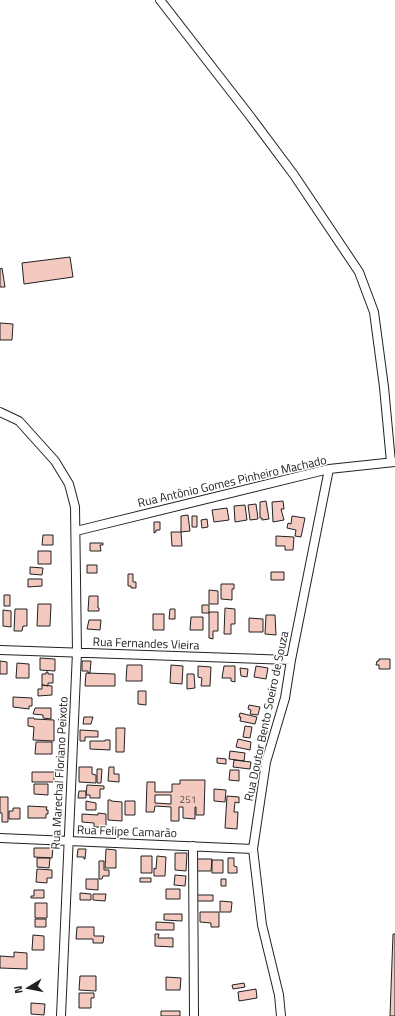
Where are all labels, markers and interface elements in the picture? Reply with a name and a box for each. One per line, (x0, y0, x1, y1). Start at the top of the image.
street label: Rua Antônio Gomes Pinheiro Machado (136, 450, 328, 512)
street label: Rua Doutor Bento Soeiro de Souza (239, 629, 293, 803)
street label: Rua Fernandes Vieira (92, 632, 200, 654)
street label: Rua Marechal Floriano Peixoto (46, 696, 72, 850)
house number: 251 (180, 792, 196, 807)
street label: Rua Felipe Camarão (77, 820, 177, 842)
north arrow (8, 968, 48, 1008)
text: N (10, 985, 27, 995)

